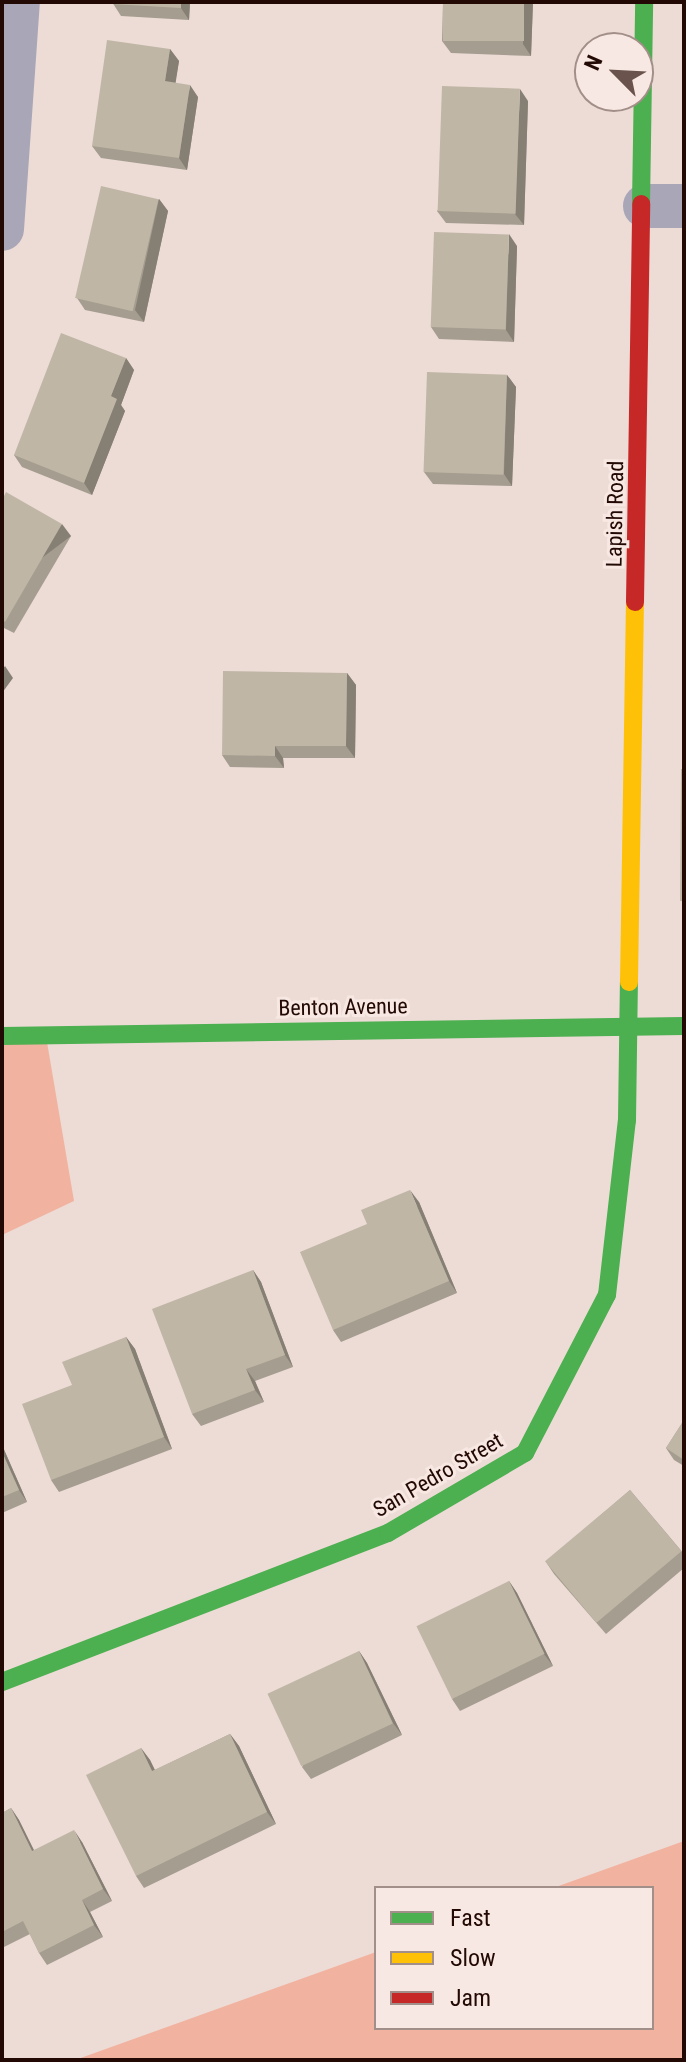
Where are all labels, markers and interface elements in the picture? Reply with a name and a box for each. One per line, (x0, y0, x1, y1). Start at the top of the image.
north arrow (574, 32, 654, 112)
text: N (579, 52, 608, 74)
street label: Lapish Road (601, 460, 629, 568)
street label: Benton Avenue (278, 993, 408, 1021)
street label: San Pedro Street (369, 1427, 507, 1523)
legend (374, 1886, 654, 2030)
text: Fast (450, 1904, 491, 1932)
text: Slow (450, 1944, 496, 1972)
text: Jam (450, 1984, 491, 2012)

